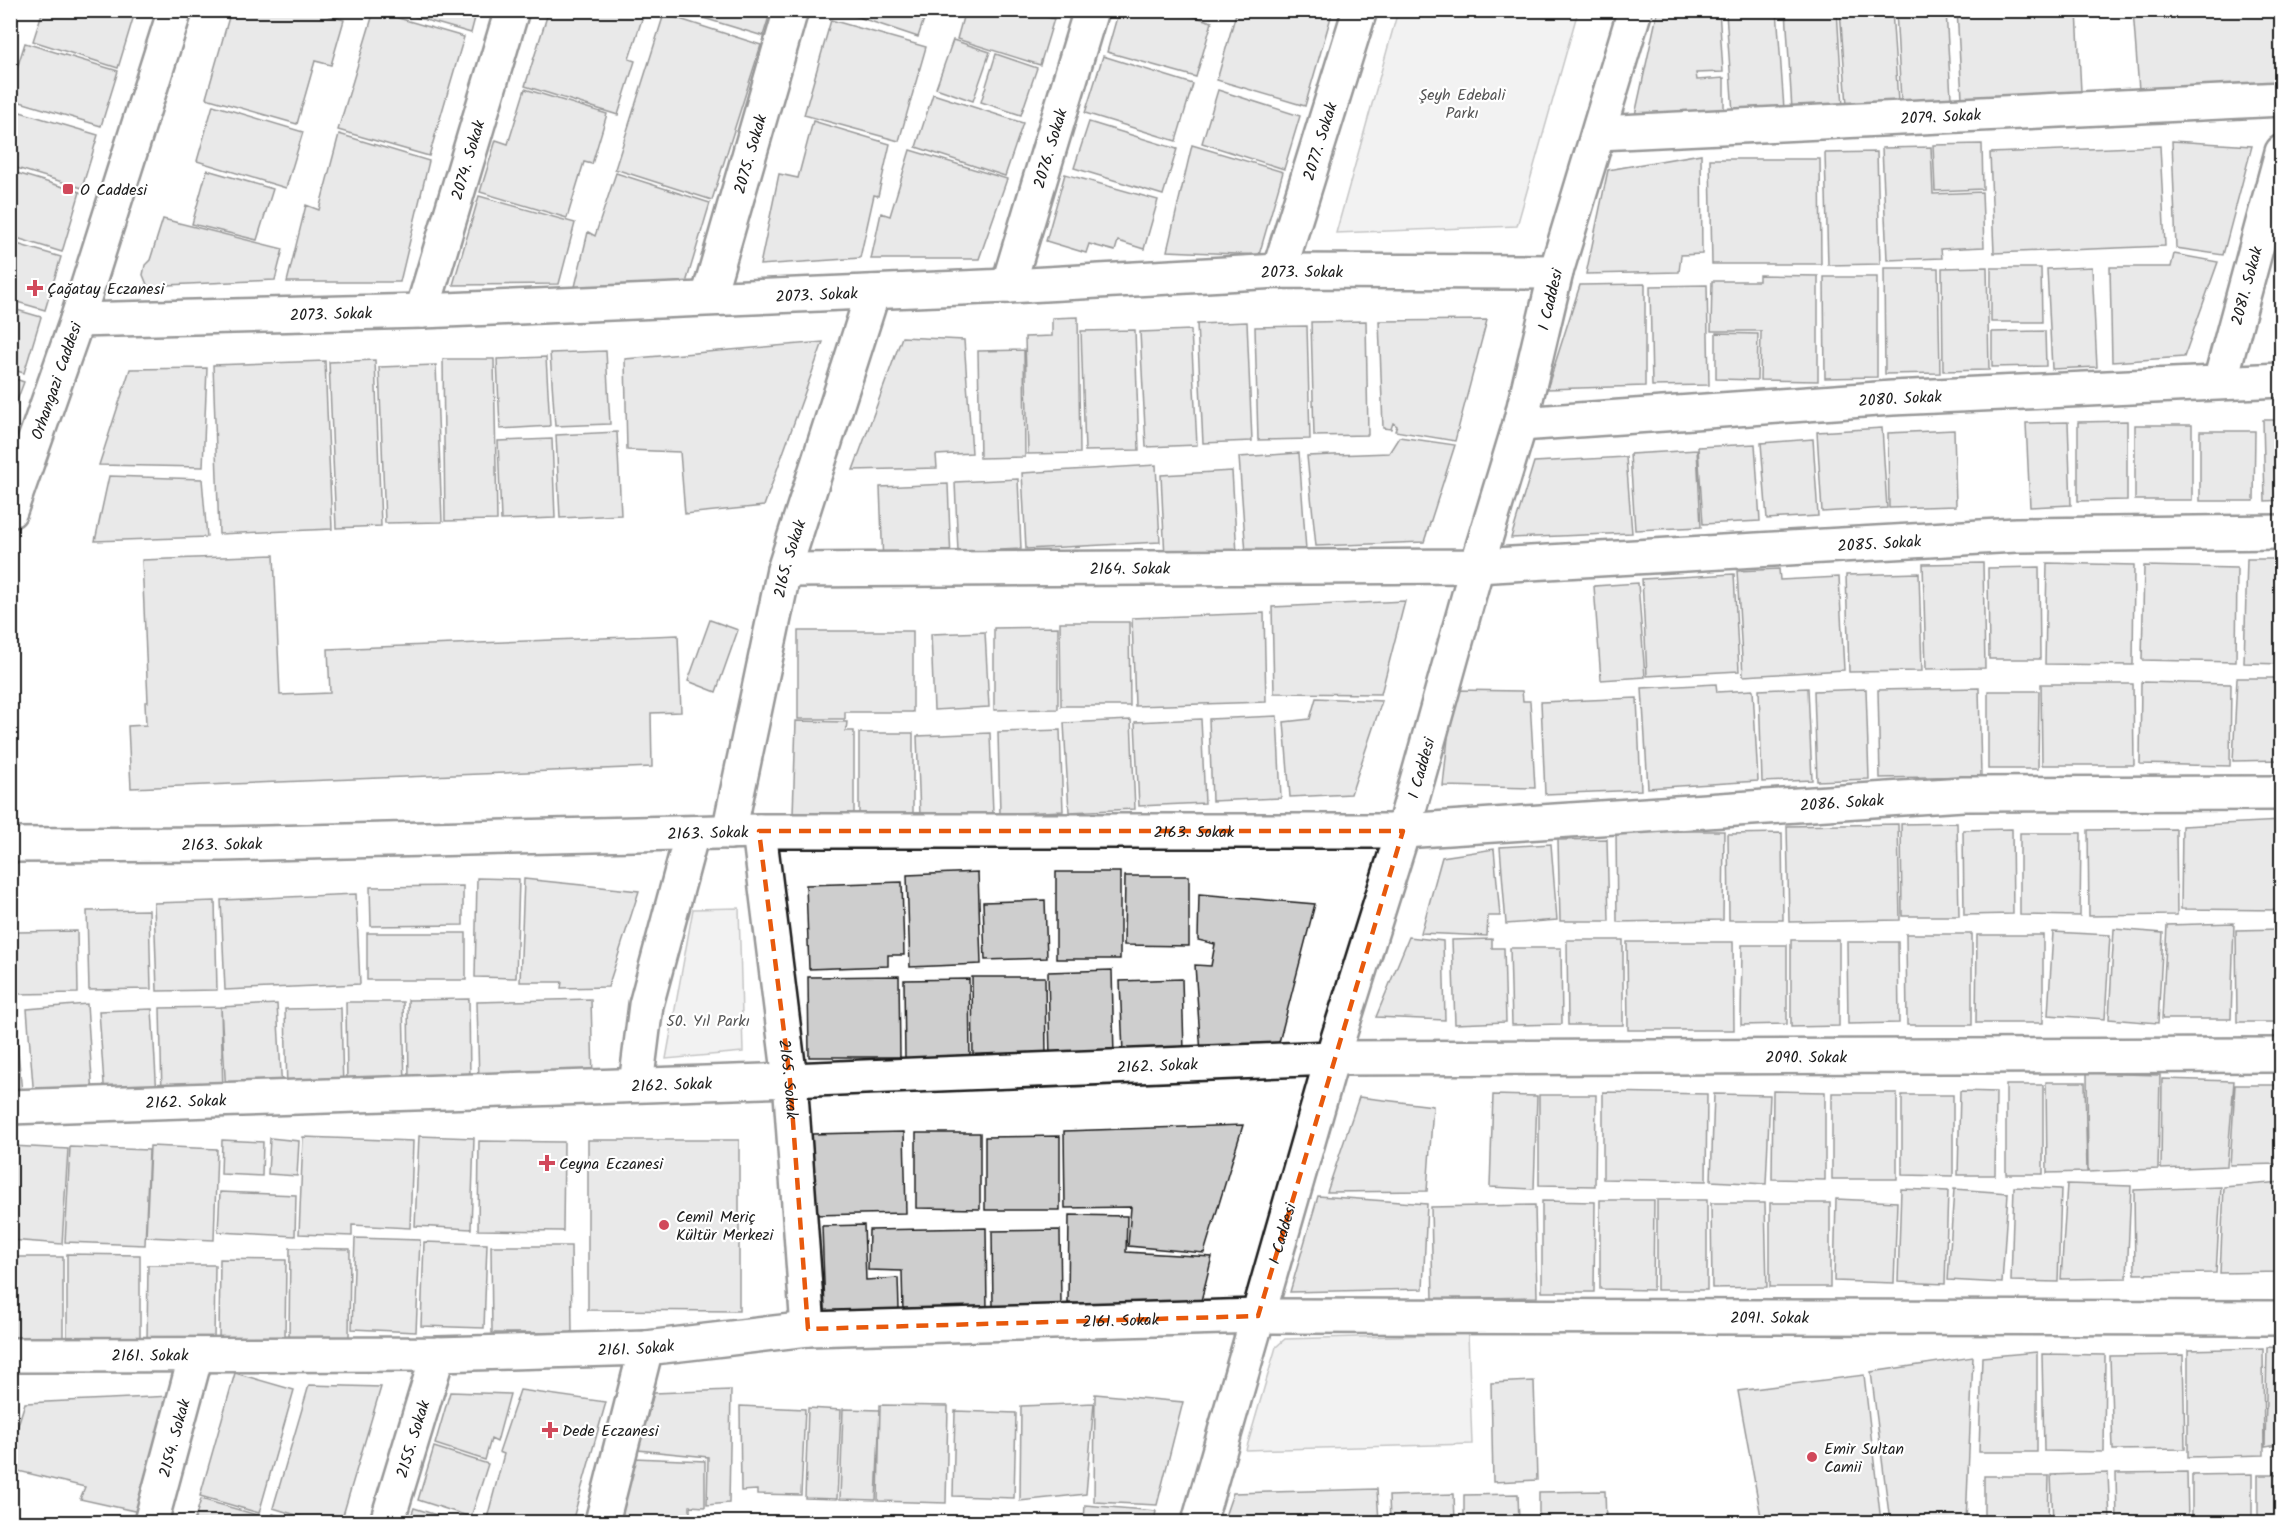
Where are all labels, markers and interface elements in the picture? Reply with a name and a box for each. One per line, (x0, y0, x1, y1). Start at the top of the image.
park label: Şeyh Edebali Parkı (1419, 83, 1506, 126)
street label: 2077. Sokak (1297, 99, 1345, 184)
street label: 2079. Sokak (1900, 103, 1982, 132)
street label: 2076. Sokak (1027, 105, 1075, 191)
street label: 2075. Sokak (728, 111, 774, 197)
street label: 2074. Sokak (445, 117, 493, 203)
place label: O Caddesi (80, 178, 148, 203)
marker: O Caddesi (61, 182, 75, 196)
street label: 2081. Sokak (2225, 243, 2270, 328)
street label: 2073. Sokak (1260, 260, 1344, 286)
street label: I Caddesi (1532, 265, 1571, 333)
place label: Çağatay Eczanesi (47, 277, 165, 302)
marker: Çağatay Eczanesi (28, 281, 42, 295)
street label: 2073. Sokak (775, 281, 859, 310)
street label: 2073. Sokak (289, 301, 373, 328)
street label: Orhangazi Caddesi (25, 318, 90, 443)
street label: 2080. Sokak (1858, 385, 1943, 414)
street label: 2165. Sokak (768, 516, 813, 600)
street label: 2085. Sokak (1837, 529, 1923, 559)
street label: 2164. Sokak (1090, 557, 1171, 582)
street label: I Caddesi (1402, 734, 1443, 802)
street label: 2086. Sokak (1799, 788, 1885, 819)
street label: 2163. Sokak (667, 820, 749, 847)
street label: 2163. Sokak (1153, 820, 1235, 845)
street label: 2163. Sokak (182, 832, 263, 858)
park label: 50. Yıl Parkı (666, 1009, 750, 1034)
street label: 2165. Sokak (771, 1038, 804, 1121)
street label: 2090. Sokak (1765, 1045, 1847, 1071)
street label: 2162. Sokak (1116, 1052, 1199, 1081)
street label: 2162. Sokak (631, 1072, 713, 1099)
street label: 2162. Sokak (145, 1088, 227, 1116)
place label: Ceyna Eczanesi (559, 1152, 664, 1177)
marker: Ceyna Eczanesi (540, 1156, 554, 1170)
street label: I Caddesi (1263, 1199, 1304, 1267)
place label: Cemil Meriç Kültür Merkezi (676, 1205, 774, 1248)
marker: Cemil Meriç Kültür Merkezi (657, 1218, 671, 1232)
street label: 2091. Sokak (1730, 1306, 1809, 1331)
street label: 2161. Sokak (1082, 1308, 1160, 1335)
street label: 2161. Sokak (597, 1334, 676, 1363)
street label: 2161. Sokak (112, 1344, 189, 1369)
street label: 2154. Sokak (153, 1396, 198, 1480)
street label: 2155. Sokak (390, 1397, 437, 1481)
place label: Dede Eczanesi (562, 1419, 660, 1444)
marker: Dede Eczanesi (543, 1423, 557, 1437)
place label: Emir Sultan Camii (1824, 1437, 1904, 1480)
marker: Emir Sultan Camii (1805, 1450, 1819, 1464)

